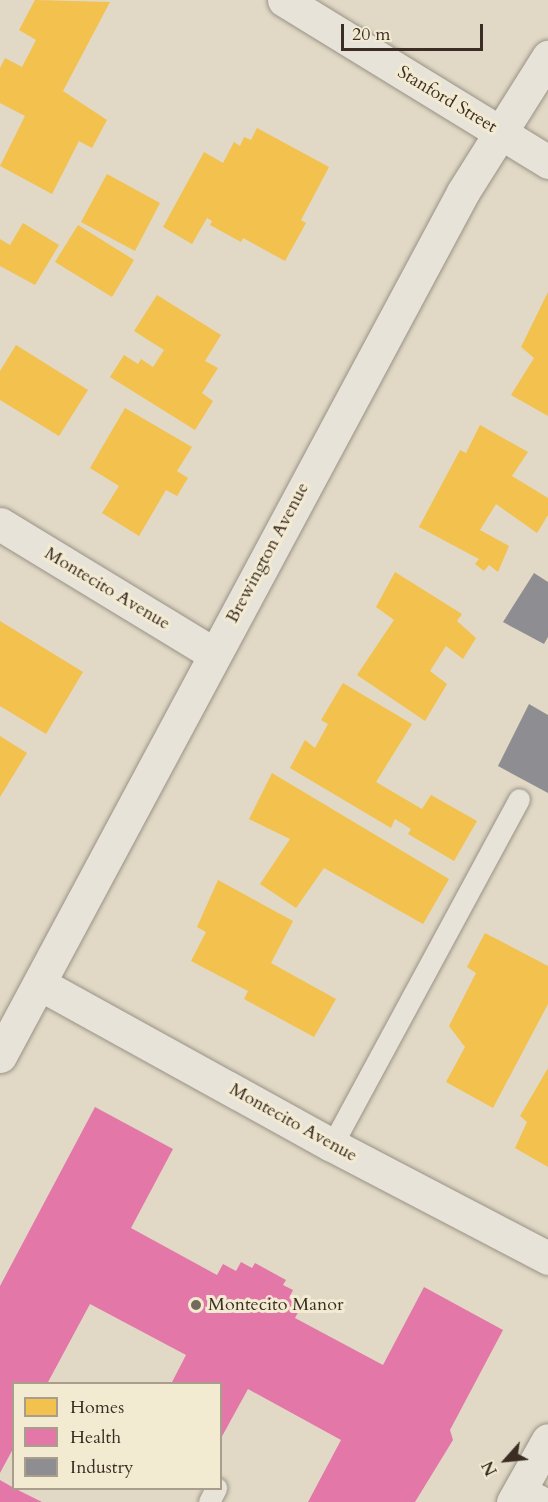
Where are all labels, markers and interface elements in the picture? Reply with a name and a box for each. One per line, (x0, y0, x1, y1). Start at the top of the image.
scale bar (344, 12, 486, 50)
text: 20 m (352, 22, 391, 47)
street label: Stanford Street (393, 62, 501, 138)
street label: Brewington Avenue (222, 479, 314, 627)
street label: Montecito Avenue (40, 543, 174, 635)
street label: Montecito Avenue (225, 1079, 361, 1167)
place label: Montecito Manor (208, 1294, 344, 1316)
marker: Montecito Manor (189, 1298, 203, 1312)
legend (12, 1382, 222, 1490)
text: Homes (70, 1395, 124, 1420)
text: Health (70, 1425, 121, 1450)
north arrow (476, 1430, 536, 1490)
text: Industry (70, 1455, 134, 1480)
text: N (477, 1457, 503, 1479)

